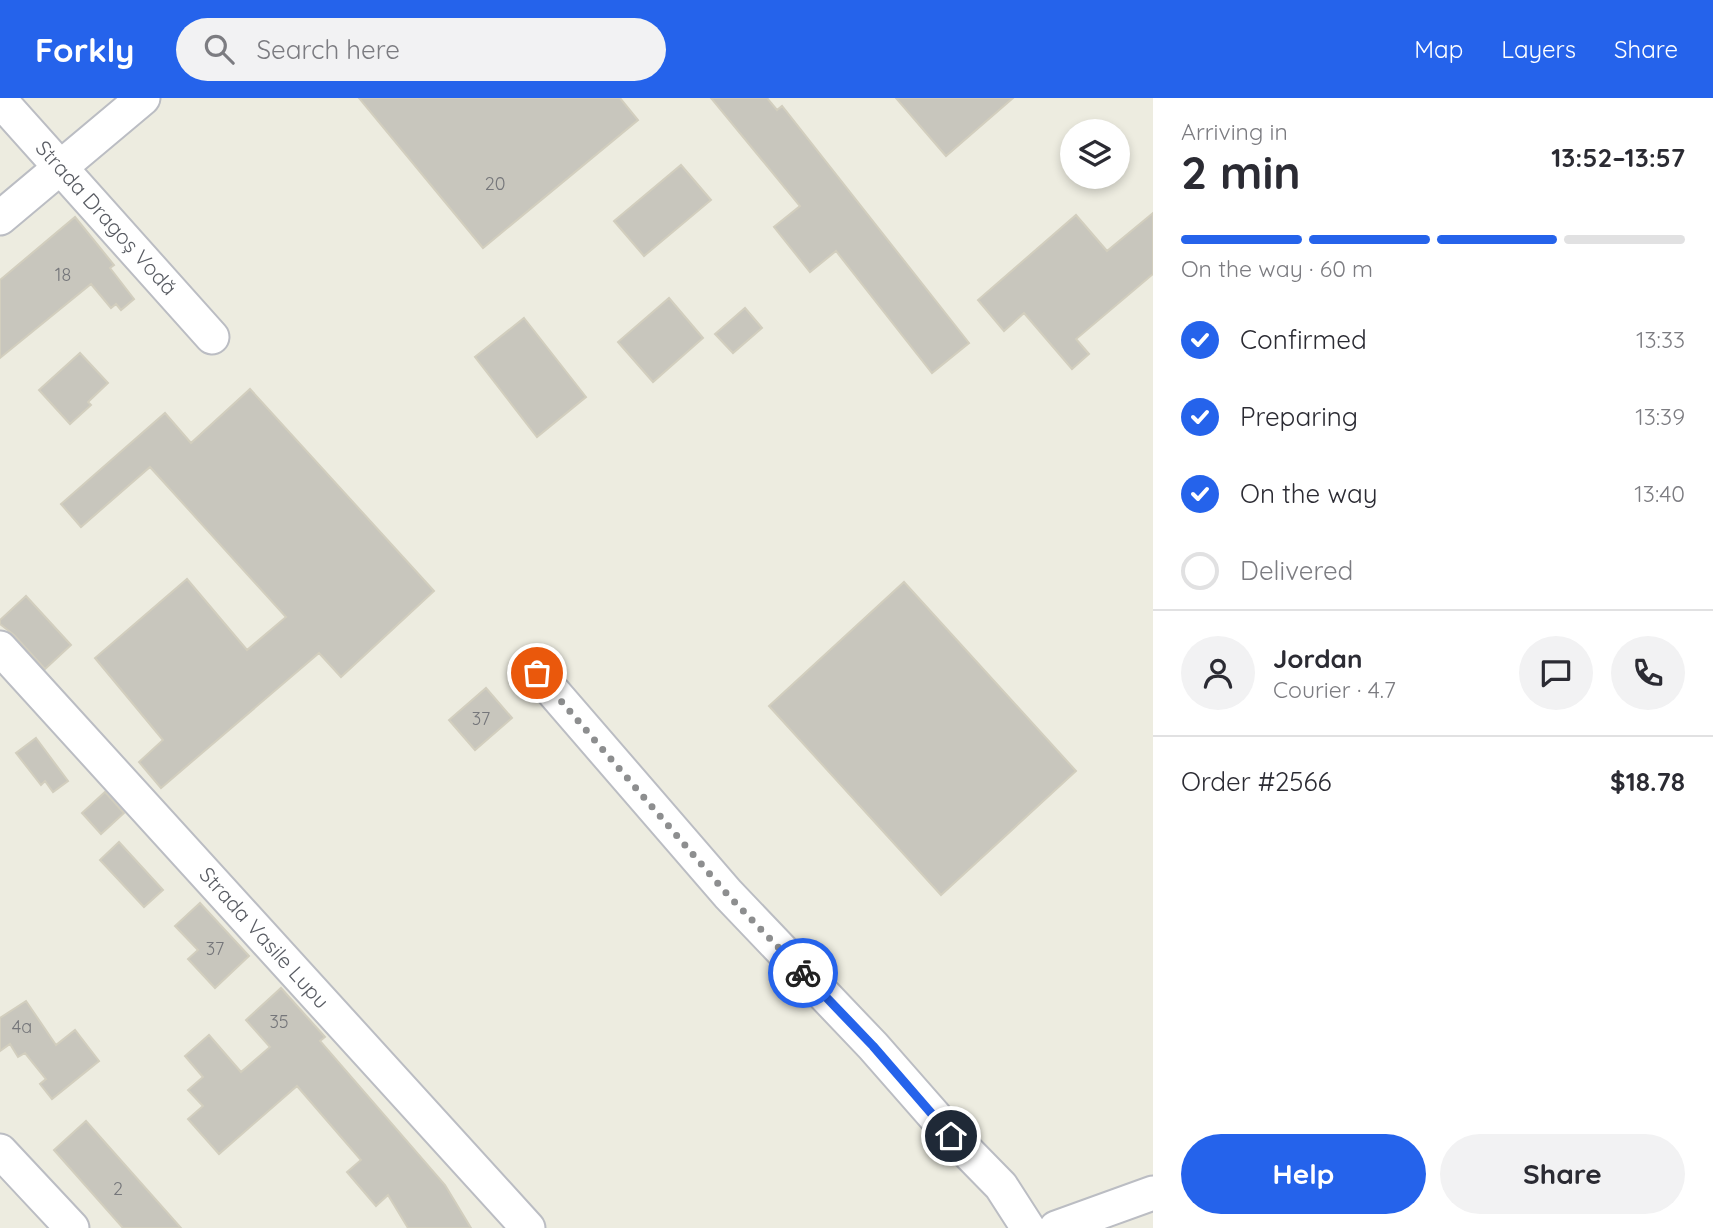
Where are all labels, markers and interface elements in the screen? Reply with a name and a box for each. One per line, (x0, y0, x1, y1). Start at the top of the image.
search box (176, 18, 666, 81)
text: Forkly (35, 29, 134, 70)
icon: search (200, 30, 238, 68)
text: Search here (256, 33, 400, 66)
text: Map (1414, 34, 1463, 64)
text: Layers (1501, 34, 1576, 64)
text: Share (1614, 34, 1678, 64)
text: Arriving in (1181, 117, 1288, 146)
map controls (1060, 119, 1130, 189)
button: layers (1060, 119, 1130, 189)
street label: Strada Dragoș Vodă (31, 135, 183, 300)
text: 13:52–13:57 (1551, 141, 1685, 174)
text: 2 min (1181, 143, 1301, 201)
house number: 20 (485, 172, 505, 195)
text: On the way · 60 m (1181, 254, 1373, 283)
house number: 18 (55, 263, 71, 286)
icon: check (1181, 321, 1219, 359)
text: Confirmed (1240, 323, 1367, 356)
text: 13:33 (1636, 325, 1685, 354)
icon: check (1181, 398, 1219, 436)
text: Preparing (1240, 400, 1358, 433)
text: 13:39 (1635, 402, 1685, 431)
icon: check (1181, 475, 1219, 513)
text: On the way (1240, 477, 1378, 510)
text: 13:40 (1634, 479, 1685, 508)
text: Delivered (1240, 554, 1353, 587)
button: person (1181, 636, 1255, 710)
button: chat (1519, 636, 1593, 710)
button: phone (1611, 636, 1685, 710)
text: Jordan (1273, 642, 1362, 675)
pin (507, 643, 567, 703)
icon: bag (518, 654, 556, 692)
text: Courier · 4.7 (1273, 675, 1396, 704)
house number: 37 (472, 707, 490, 730)
text: Order #2566 (1181, 765, 1331, 798)
text: $18.78 (1610, 765, 1685, 798)
street label: Strada Vasile Lupu (194, 861, 335, 1013)
house number: 37 (206, 937, 224, 960)
courier (768, 938, 838, 1008)
icon: bike (784, 954, 822, 992)
house number: 35 (269, 1010, 289, 1033)
house number: 4a (12, 1015, 32, 1038)
pin (921, 1106, 981, 1166)
icon: home (932, 1117, 970, 1155)
button: Help (1181, 1134, 1426, 1214)
button: Share (1440, 1134, 1685, 1214)
house number: 2 (113, 1177, 123, 1200)

